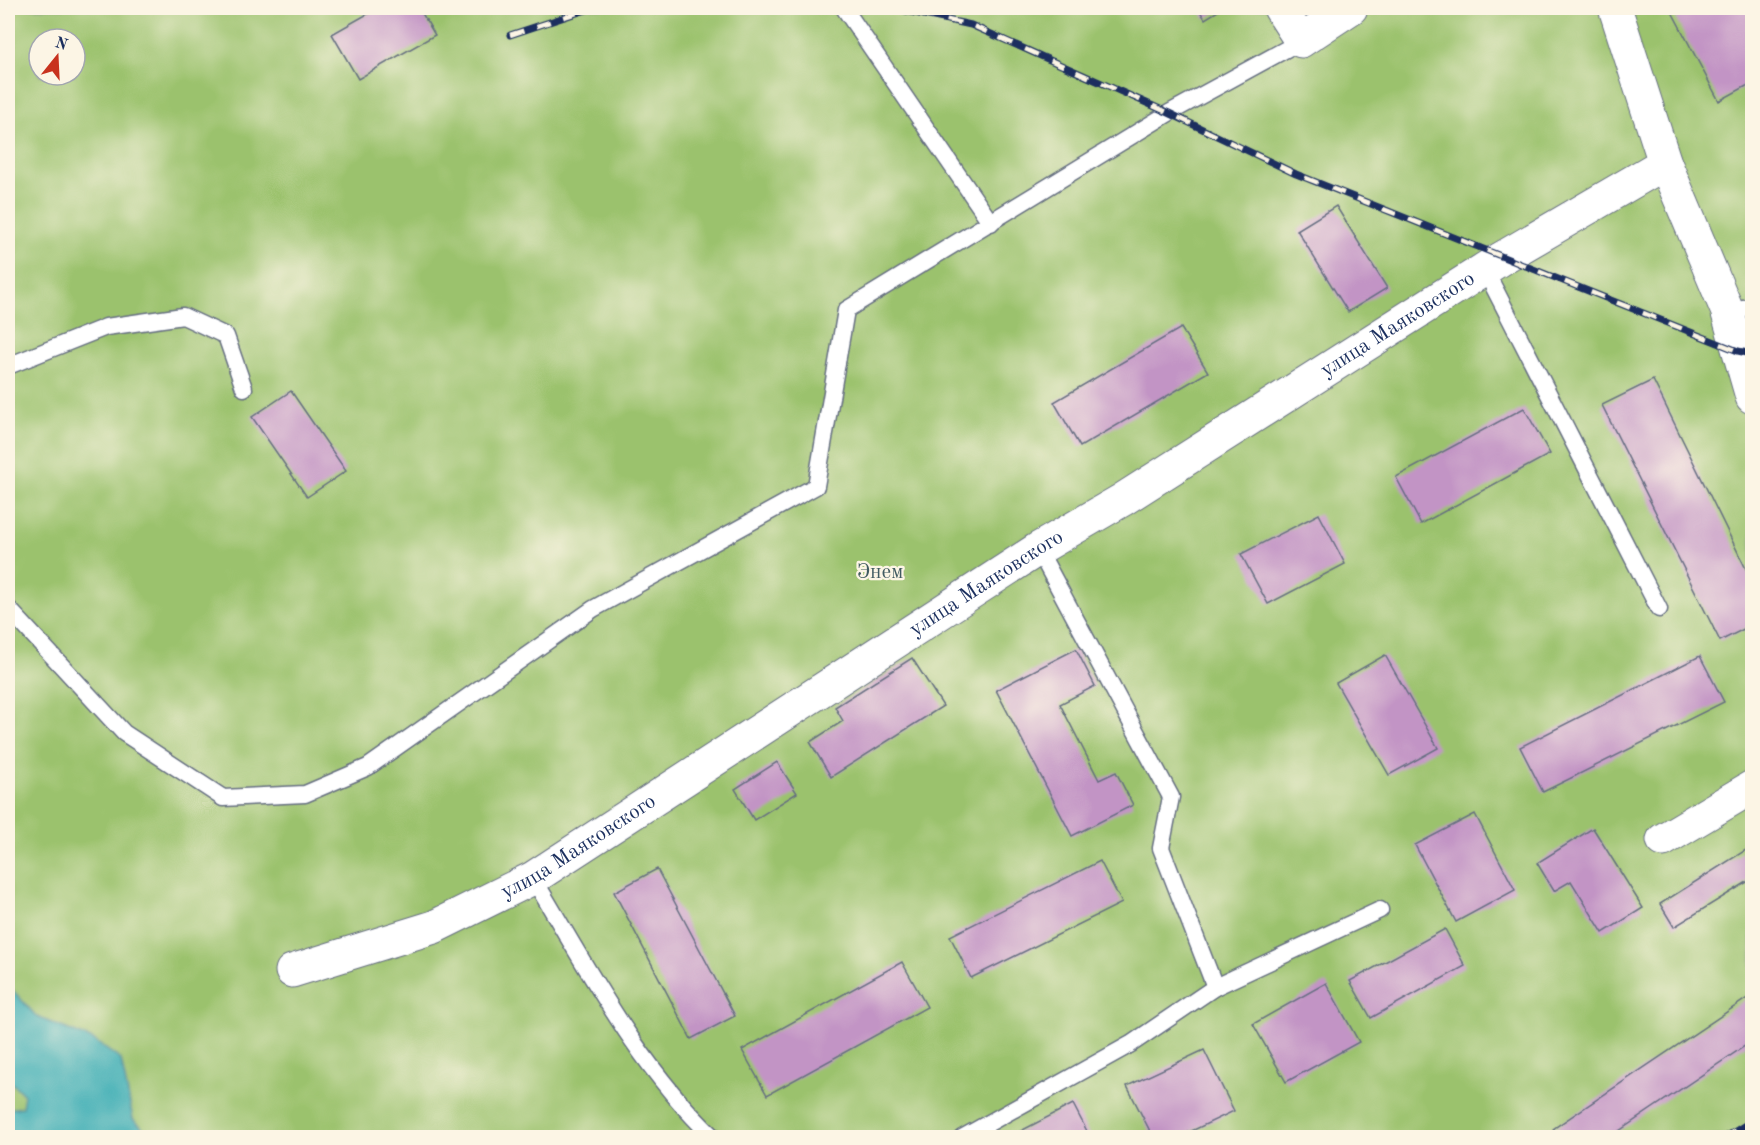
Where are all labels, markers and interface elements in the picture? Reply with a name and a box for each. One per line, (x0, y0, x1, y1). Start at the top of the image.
north arrow (27, 27, 87, 87)
text: N (53, 35, 70, 54)
street label: улица Маяковского (1317, 268, 1479, 381)
street label: улица Маяковского (906, 526, 1067, 640)
park label: Энем (857, 562, 903, 583)
street label: улица Маяковского (498, 791, 659, 903)

